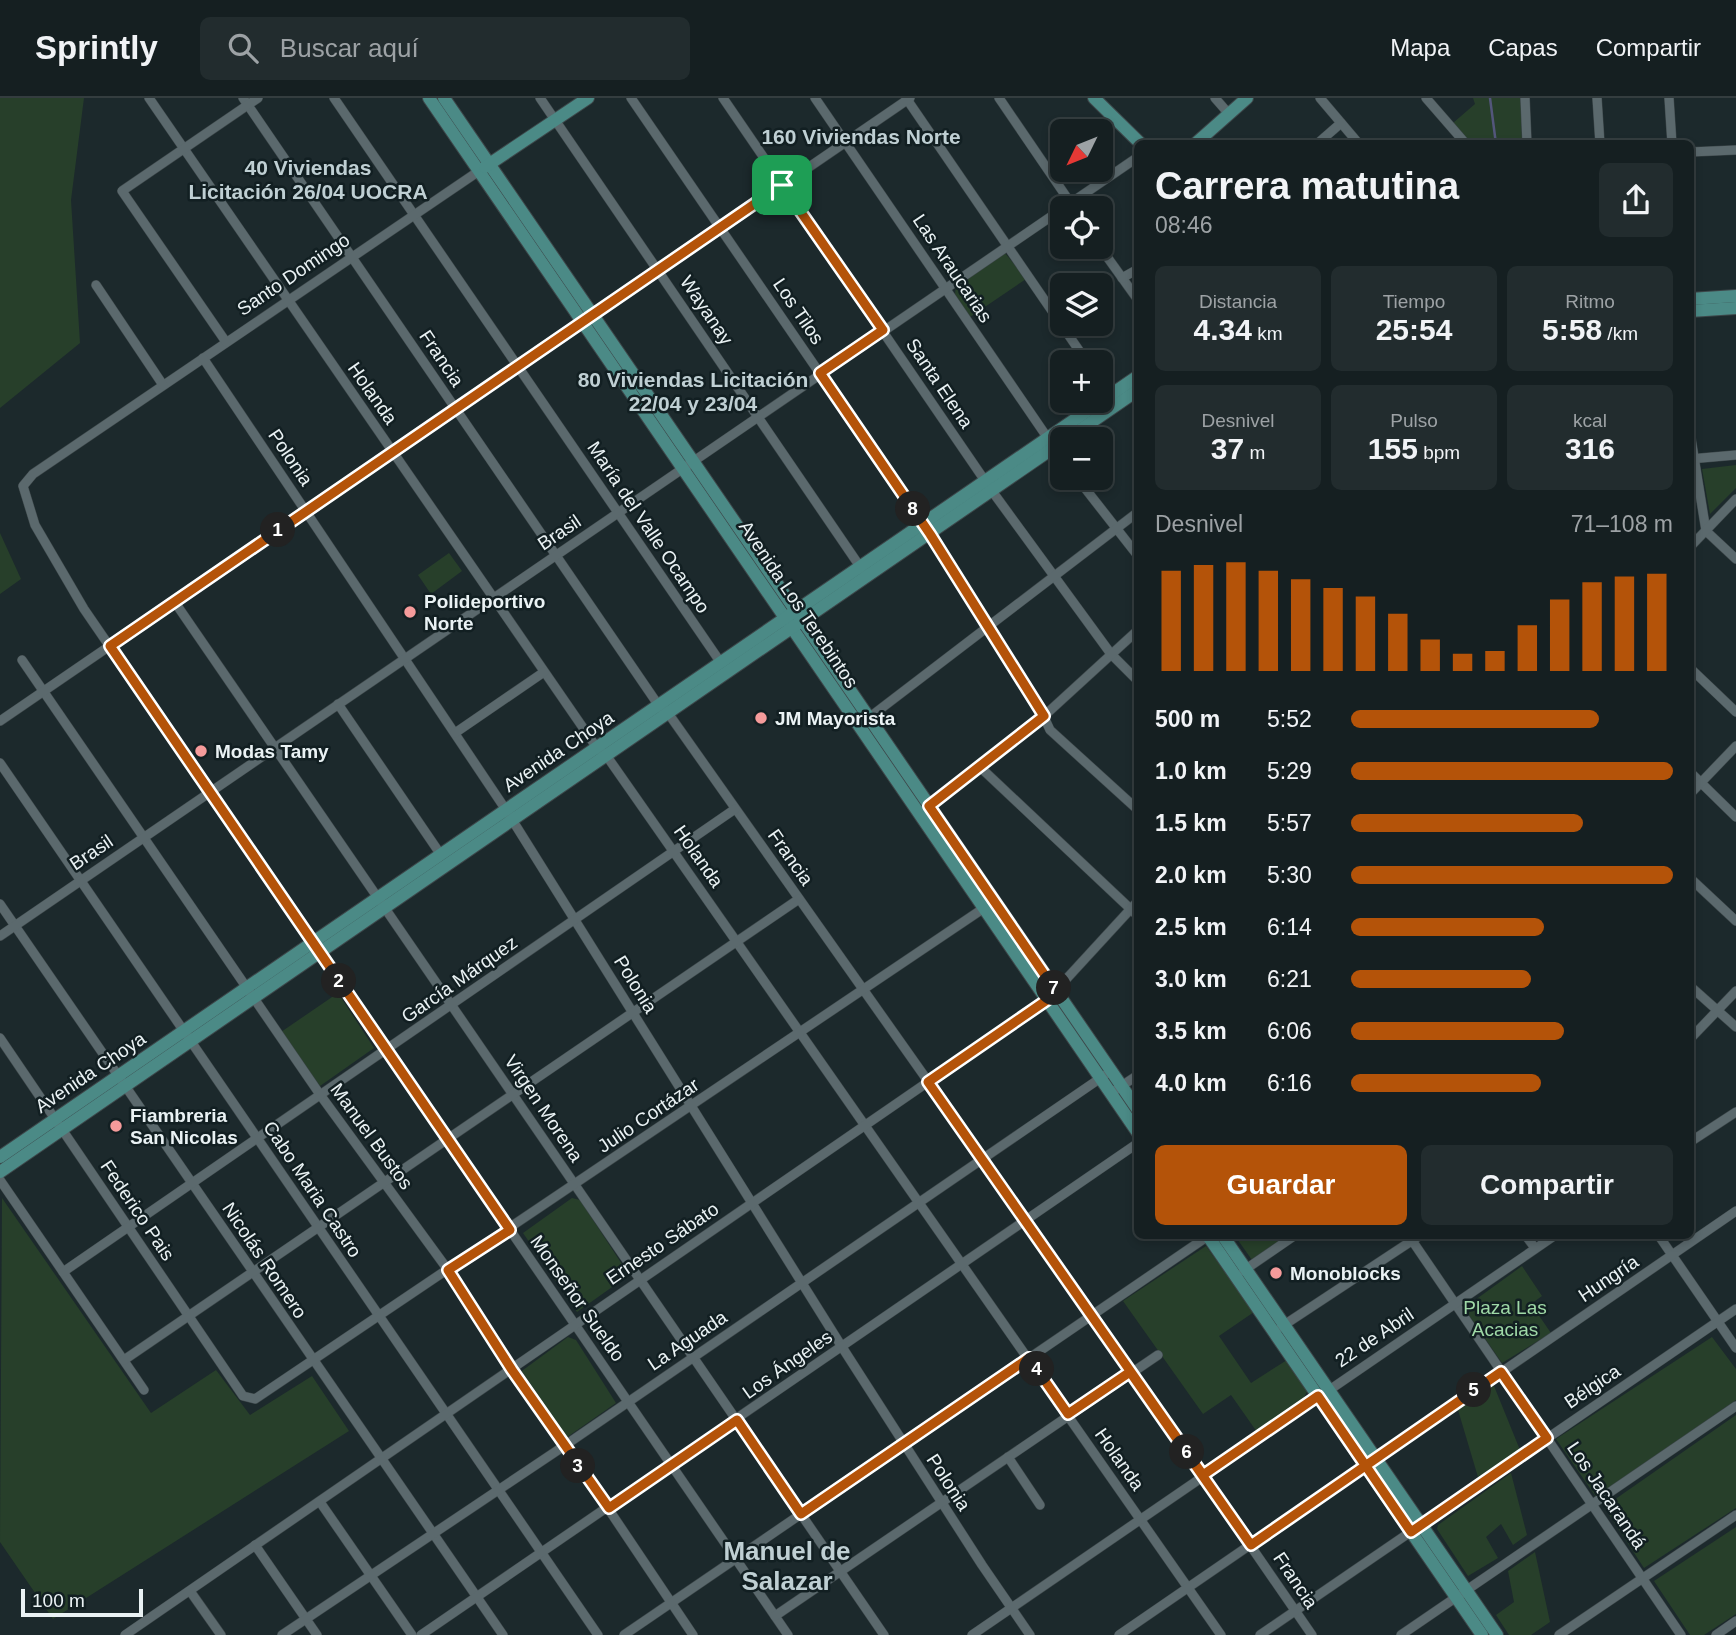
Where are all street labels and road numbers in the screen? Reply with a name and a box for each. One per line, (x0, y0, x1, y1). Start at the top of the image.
street label: Las Araucarias (909, 210, 996, 326)
street label: Santo Domingo (233, 229, 353, 320)
street label: Wayanay (676, 272, 738, 349)
street label: Los Tilos (769, 274, 828, 348)
street label: Francia (415, 326, 468, 391)
street label: Santa Elena (902, 334, 977, 432)
street label: Holanda (344, 358, 402, 429)
street label: Polonia (264, 425, 317, 490)
street label: María del Valle Ocampo (583, 438, 714, 617)
street label: Brasil (534, 510, 585, 554)
street label: Avenida Los Terebintos (735, 517, 862, 692)
street label: Avenida Choya (499, 707, 618, 796)
street label: Holanda (670, 821, 728, 892)
street label: Francia (764, 825, 818, 890)
street label: Brasil (66, 830, 117, 874)
street label: García Márquez (397, 932, 521, 1027)
street label: Polonia (610, 952, 662, 1017)
street label: Avenida Choya (31, 1028, 150, 1117)
street label: Virgen Morena (500, 1051, 587, 1166)
street label: Julio Cortázar (594, 1074, 703, 1157)
street label: Manuel Bustos (326, 1079, 417, 1193)
street label: Cabo Maria Castro (259, 1117, 366, 1261)
street label: Federico Pais (96, 1156, 179, 1264)
street label: Nicolás Romero (218, 1198, 311, 1322)
street label: Ernesto Sábato (602, 1198, 722, 1289)
street label: Monseñor Sueldo (526, 1231, 629, 1365)
street label: Hungría (1574, 1251, 1643, 1306)
street label: 22 de Abril (1331, 1304, 1417, 1371)
street label: La Aguada (644, 1306, 731, 1375)
street label: Los Ángeles (738, 1326, 836, 1403)
street label: Bélgica (1561, 1360, 1624, 1413)
street label: Holanda (1091, 1424, 1149, 1495)
street label: Los Jacarandá (1563, 1438, 1650, 1553)
street label: Polonia (923, 1450, 975, 1515)
street label: Francia (1269, 1548, 1322, 1613)

